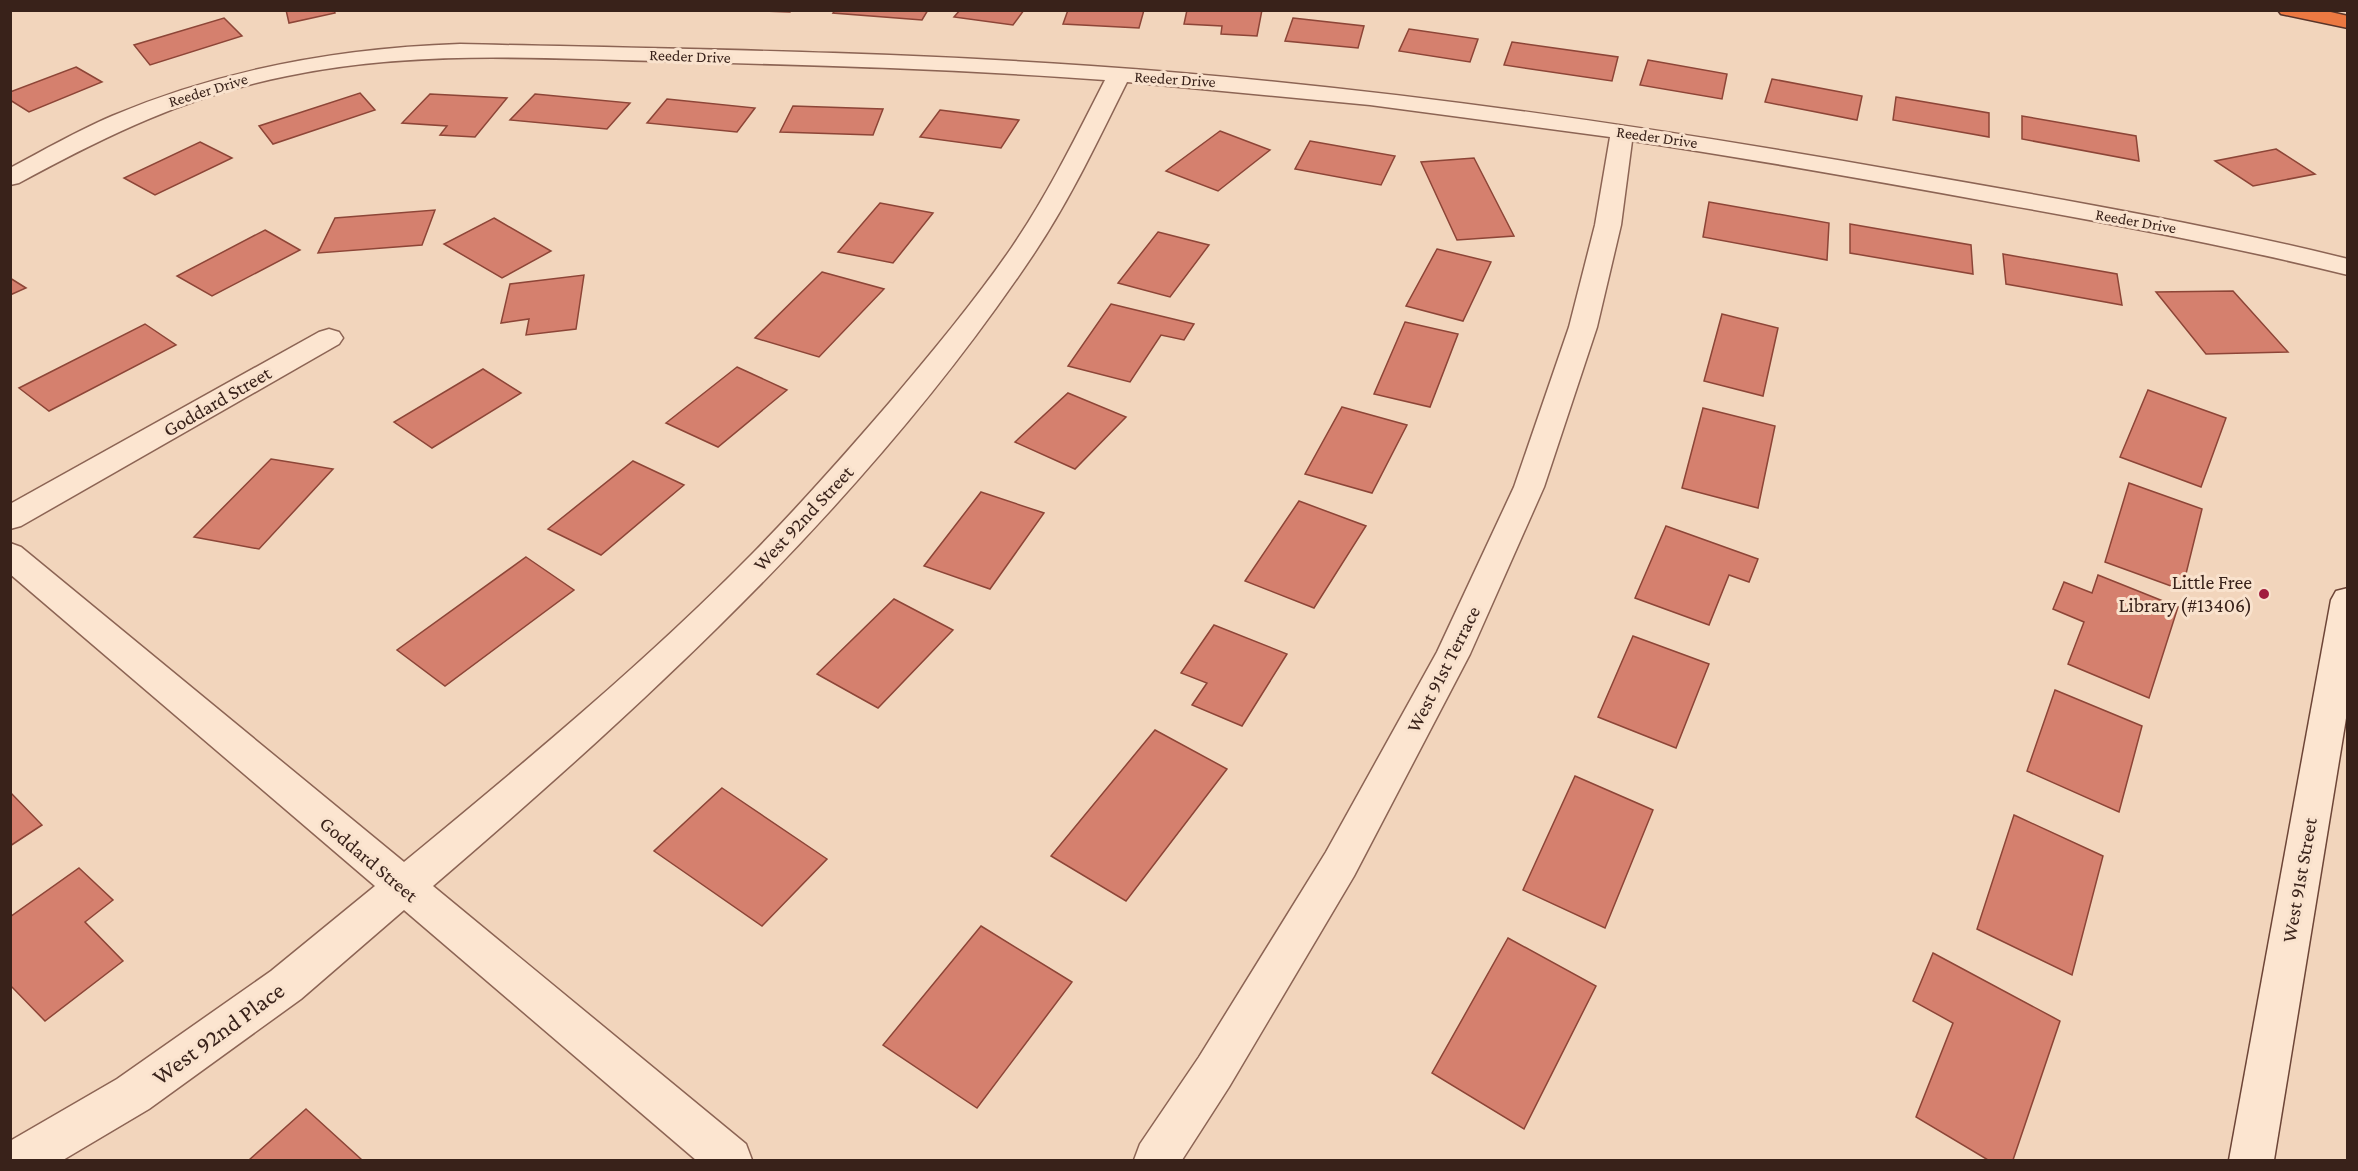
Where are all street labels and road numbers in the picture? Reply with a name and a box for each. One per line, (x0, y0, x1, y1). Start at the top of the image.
street label: Reeder Drive (649, 46, 731, 66)
street label: Reeder Drive (1134, 68, 1216, 90)
street label: Reeder Drive (166, 70, 250, 110)
street label: Reeder Drive (1615, 123, 1699, 151)
street label: Reeder Drive (2094, 206, 2178, 236)
street label: Goddard Street (159, 361, 275, 441)
street label: West 92nd Street (749, 461, 858, 575)
street label: West 91st Terrace (1402, 602, 1484, 736)
street label: Goddard Street (316, 812, 423, 906)
street label: West 91st Street (2277, 815, 2321, 944)
street label: West 92nd Place (147, 976, 289, 1090)

